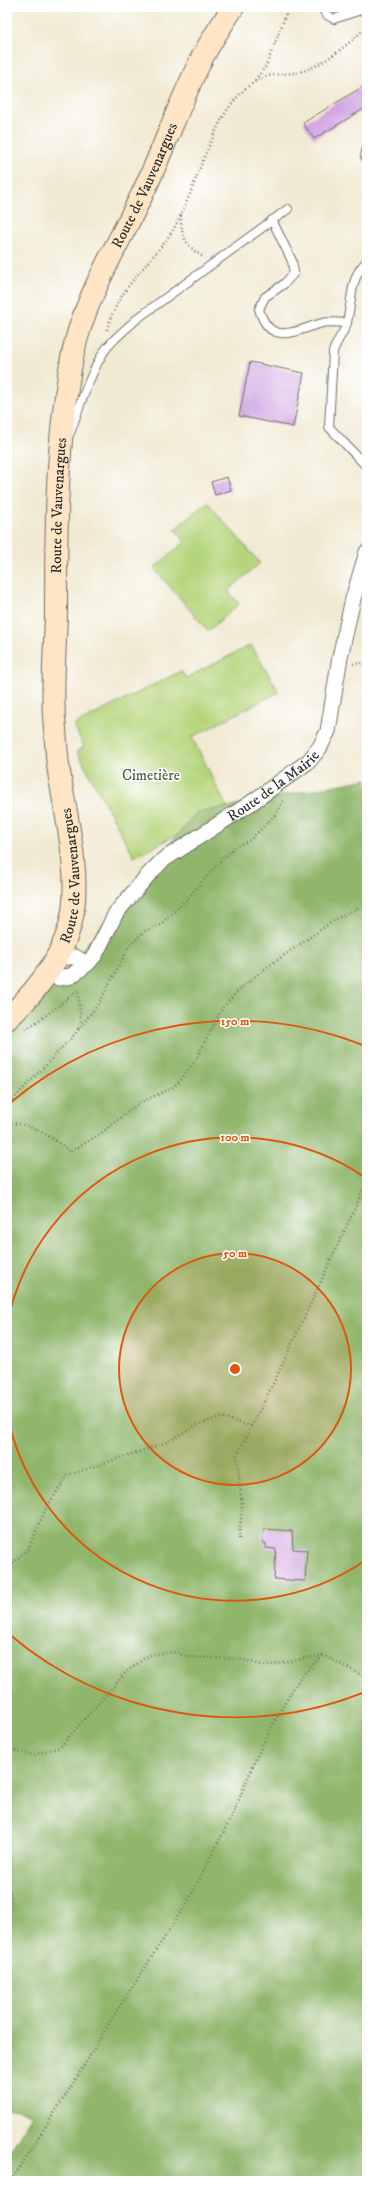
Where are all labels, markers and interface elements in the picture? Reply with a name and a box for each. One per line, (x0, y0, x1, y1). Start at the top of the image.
street label: Route de Vauvenargues (107, 120, 181, 251)
street label: Route de Vauvenargues (47, 437, 71, 574)
street label: Route de la Mairie (224, 746, 323, 825)
park label: Cimetière (122, 766, 180, 785)
street label: Route de Vauvenargues (55, 807, 84, 946)
text: 150 m (221, 1014, 249, 1029)
text: 100 m (221, 1130, 249, 1145)
text: 50 m (222, 1246, 247, 1261)
centre of rings (228, 1362, 242, 1376)

